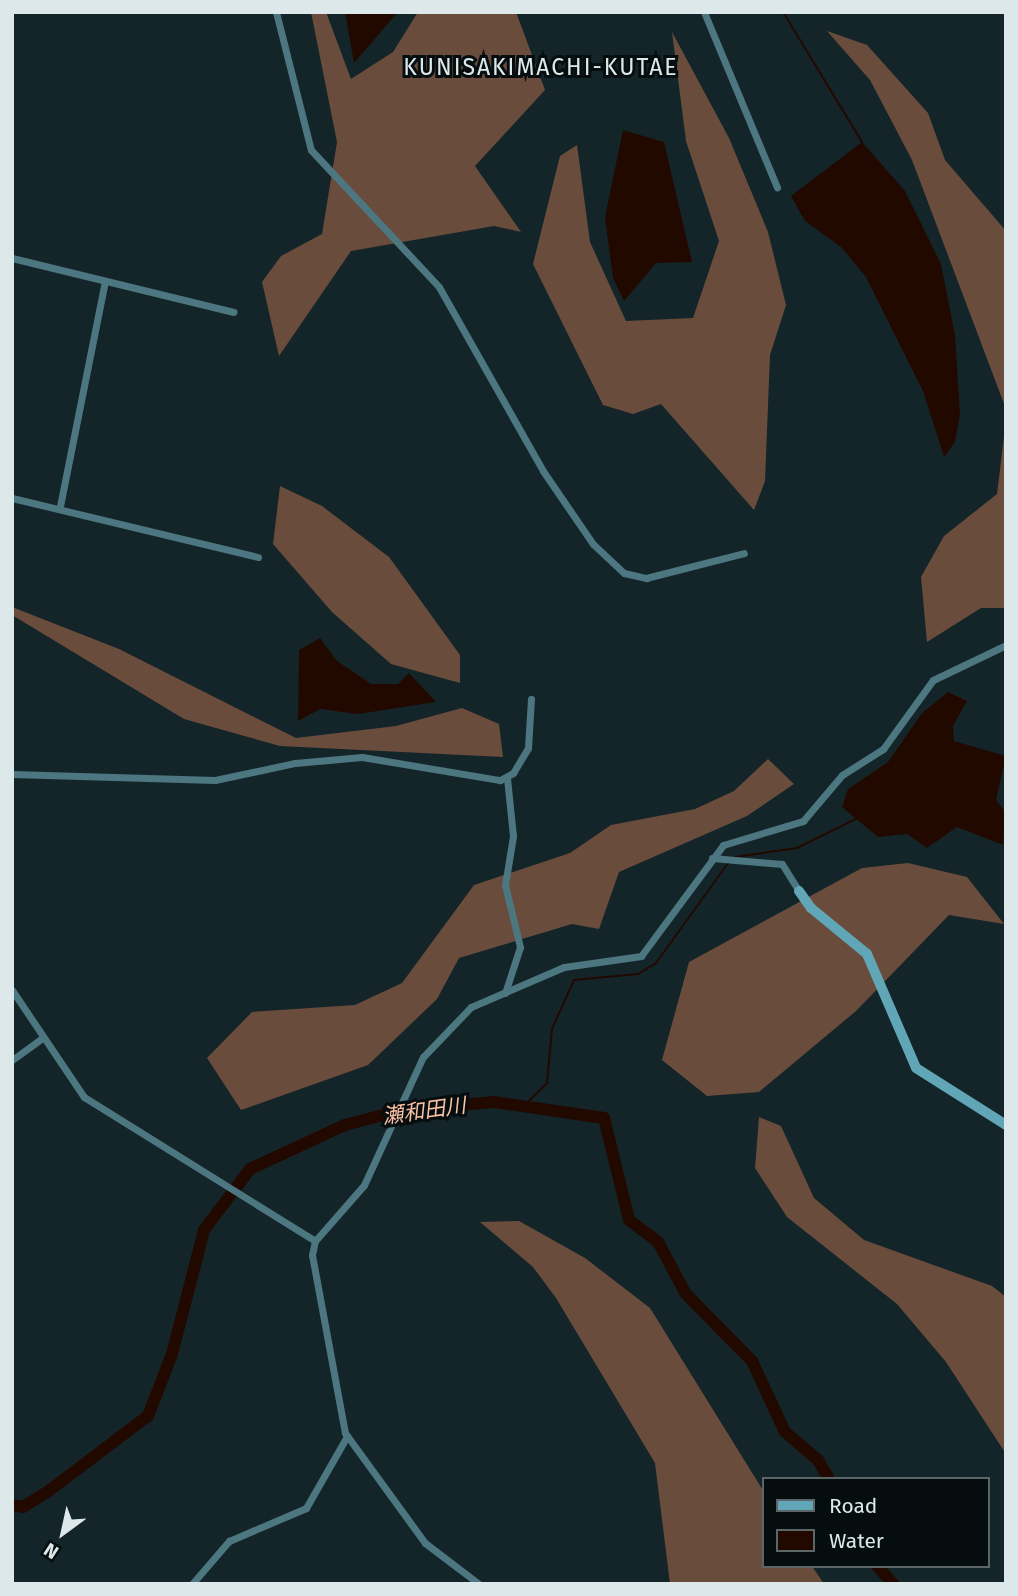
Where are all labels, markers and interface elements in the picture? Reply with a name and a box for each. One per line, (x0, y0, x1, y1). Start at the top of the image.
district label: KUNISAKIMACHI-KUTAE (406, 53, 676, 81)
water label: 瀬和田川 (381, 1093, 467, 1129)
legend (762, 1477, 990, 1568)
text: Road (829, 1493, 877, 1519)
north arrow (28, 1498, 98, 1568)
text: Water (829, 1528, 884, 1554)
text: N (40, 1538, 63, 1564)

